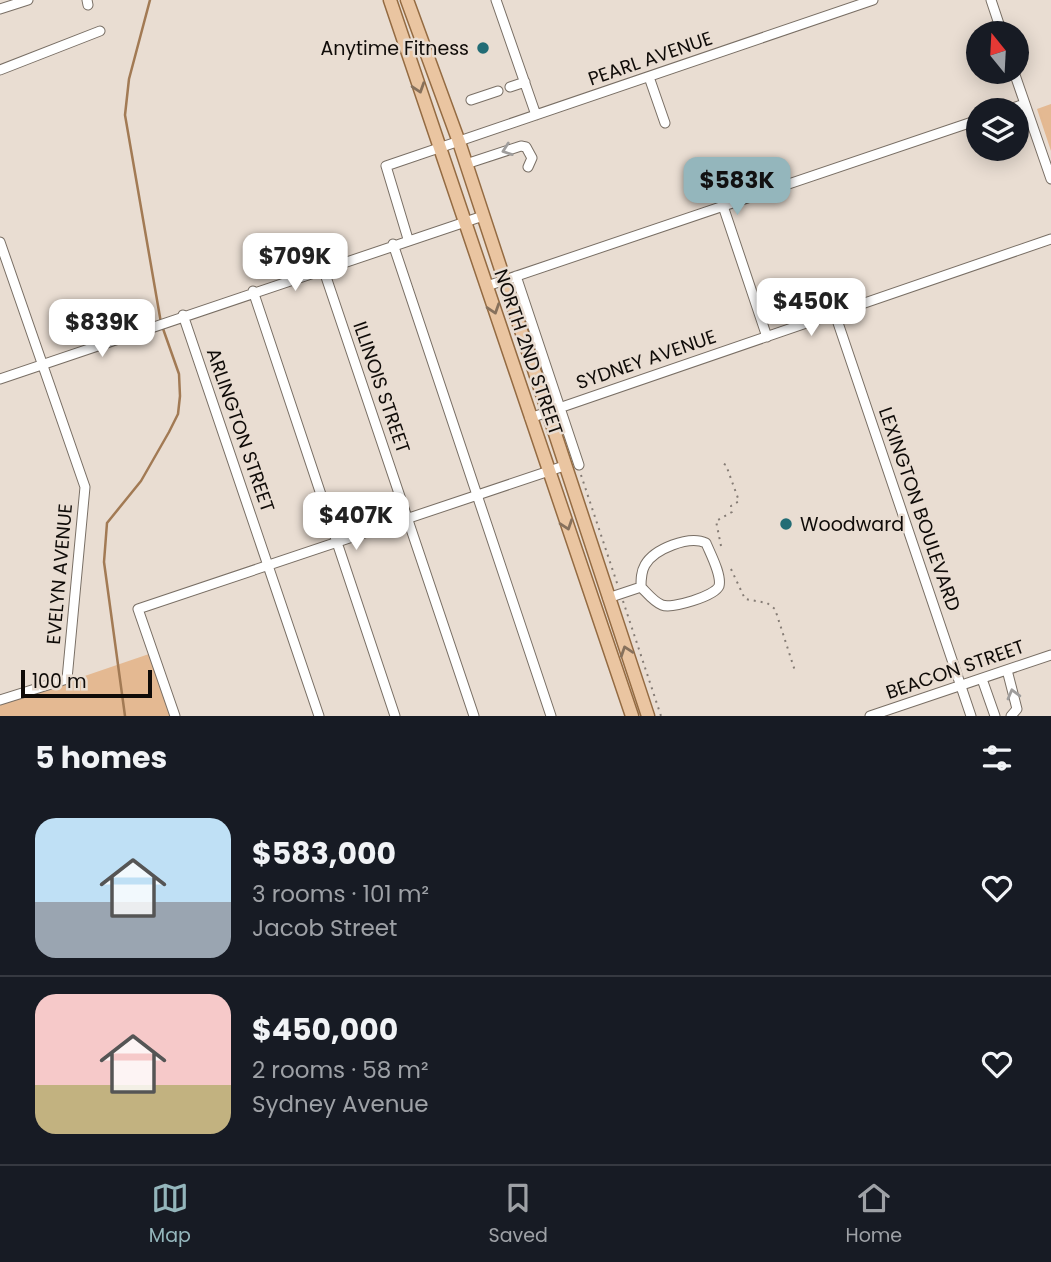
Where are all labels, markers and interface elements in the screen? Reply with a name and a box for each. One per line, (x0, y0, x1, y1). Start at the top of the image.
north arrow (966, 21, 1029, 84)
map controls (966, 21, 1029, 161)
street label: PEARL AVENUE (584, 25, 716, 92)
place label: Anytime Fitness (320, 35, 469, 62)
marker: Anytime Fitness (475, 40, 491, 56)
one-way arrow (411, 81, 425, 94)
button: layers (966, 98, 1029, 161)
one-way arrow (501, 142, 513, 157)
pin: $583K (688, 158, 786, 217)
text: $583K (700, 164, 774, 196)
pin: $709K (246, 233, 344, 293)
text: $709K (259, 240, 331, 272)
street label: NORTH 2ND STREET (487, 266, 570, 439)
pin: $450K (762, 278, 860, 338)
text: $450K (773, 285, 849, 317)
pin: $839K (53, 300, 151, 359)
one-way arrow (486, 303, 501, 315)
text: $839K (65, 306, 139, 338)
street label: ILLINOIS STREET (346, 318, 417, 457)
street label: SYDNEY AVENUE (573, 323, 720, 396)
street label: ARLINGTON STREET (200, 345, 281, 516)
street label: LEXINGTON BOULEVARD (872, 403, 967, 615)
pin: $407K (307, 492, 405, 552)
text: $407K (319, 499, 393, 531)
street label: EVELYN AVENUE (40, 502, 79, 646)
place label: Woodward (800, 511, 904, 538)
marker: Woodward (778, 516, 794, 532)
one-way arrow (559, 518, 573, 530)
street label: BEACON STREET (882, 633, 1028, 706)
one-way arrow (620, 646, 634, 658)
scale bar (21, 667, 152, 699)
text: 100 m (32, 668, 87, 695)
one-way arrow (1007, 688, 1021, 700)
text: 5 homes (35, 736, 167, 779)
icon: filters (978, 739, 1016, 777)
text: $583,000 (252, 832, 396, 875)
icon: home (91, 846, 175, 930)
icon: heart (978, 869, 1016, 907)
text: 3 rooms · 101 m² (252, 878, 429, 910)
text: Jacob Street (252, 912, 397, 944)
text: $450,000 (252, 1008, 398, 1051)
icon: home (91, 1022, 175, 1106)
icon: heart (978, 1045, 1016, 1083)
text: 2 rooms · 58 m² (252, 1054, 429, 1086)
text: Sydney Avenue (252, 1088, 428, 1120)
tab: Map (149, 1179, 191, 1250)
tab: Saved (489, 1179, 548, 1250)
tab: Home (845, 1179, 902, 1250)

